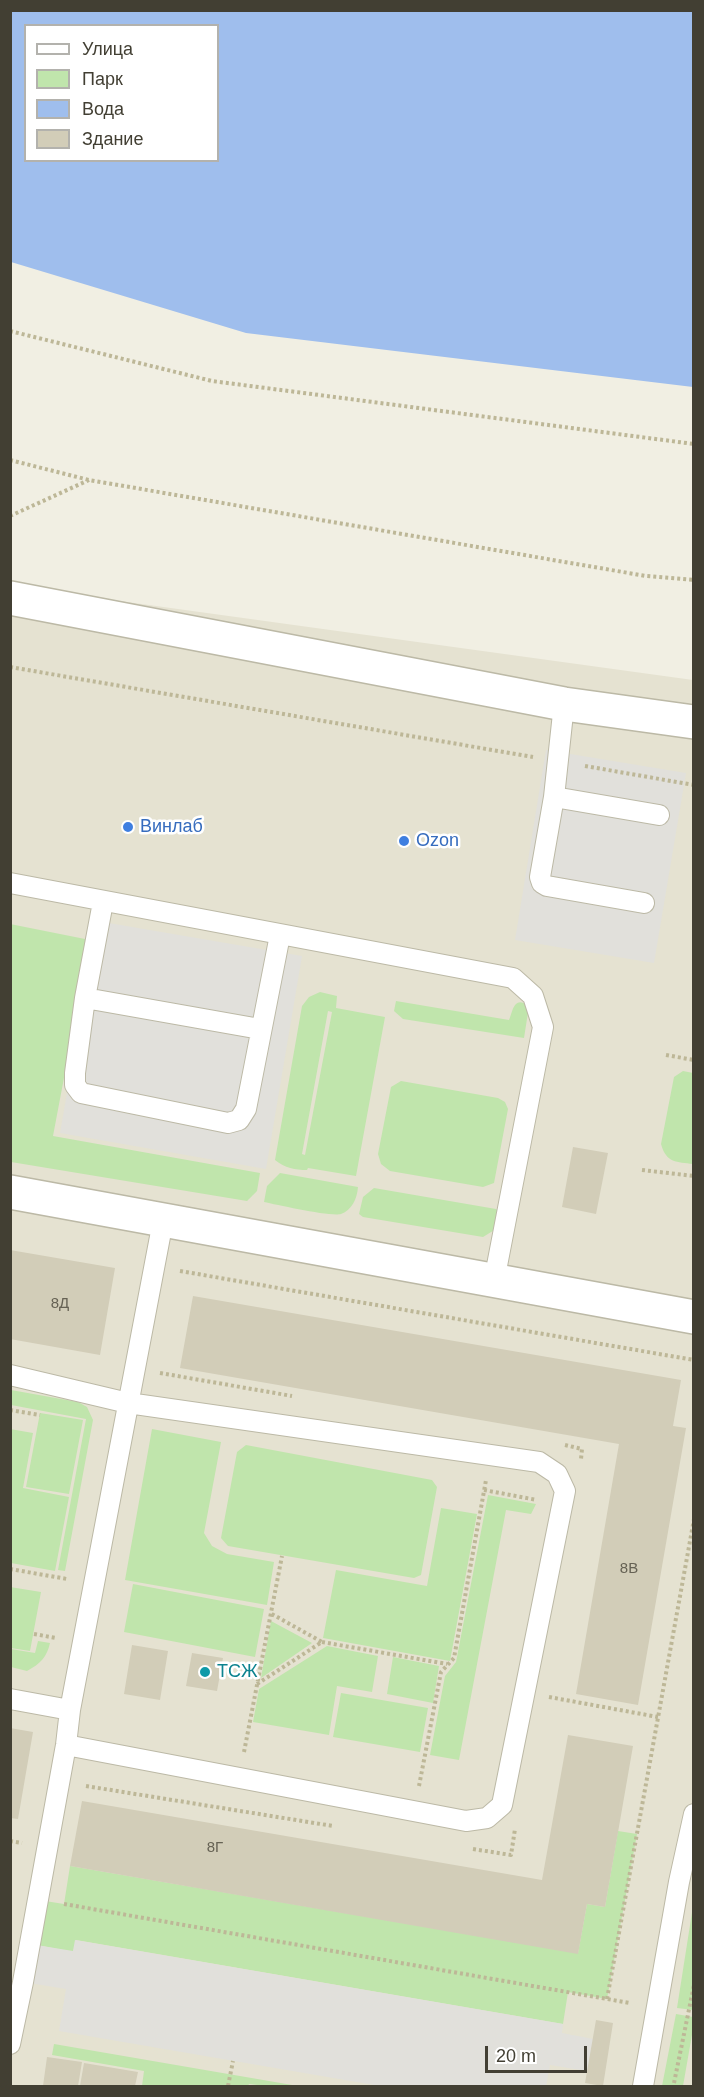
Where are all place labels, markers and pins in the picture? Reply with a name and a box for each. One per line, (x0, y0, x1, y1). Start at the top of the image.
place label: Винлаб (140, 816, 203, 838)
marker: Винлаб (121, 820, 135, 834)
place label: Ozon (416, 830, 459, 852)
marker: Ozon (397, 834, 411, 848)
place label: ТСЖ (217, 1661, 258, 1683)
marker: ТСЖ (198, 1665, 212, 1679)

